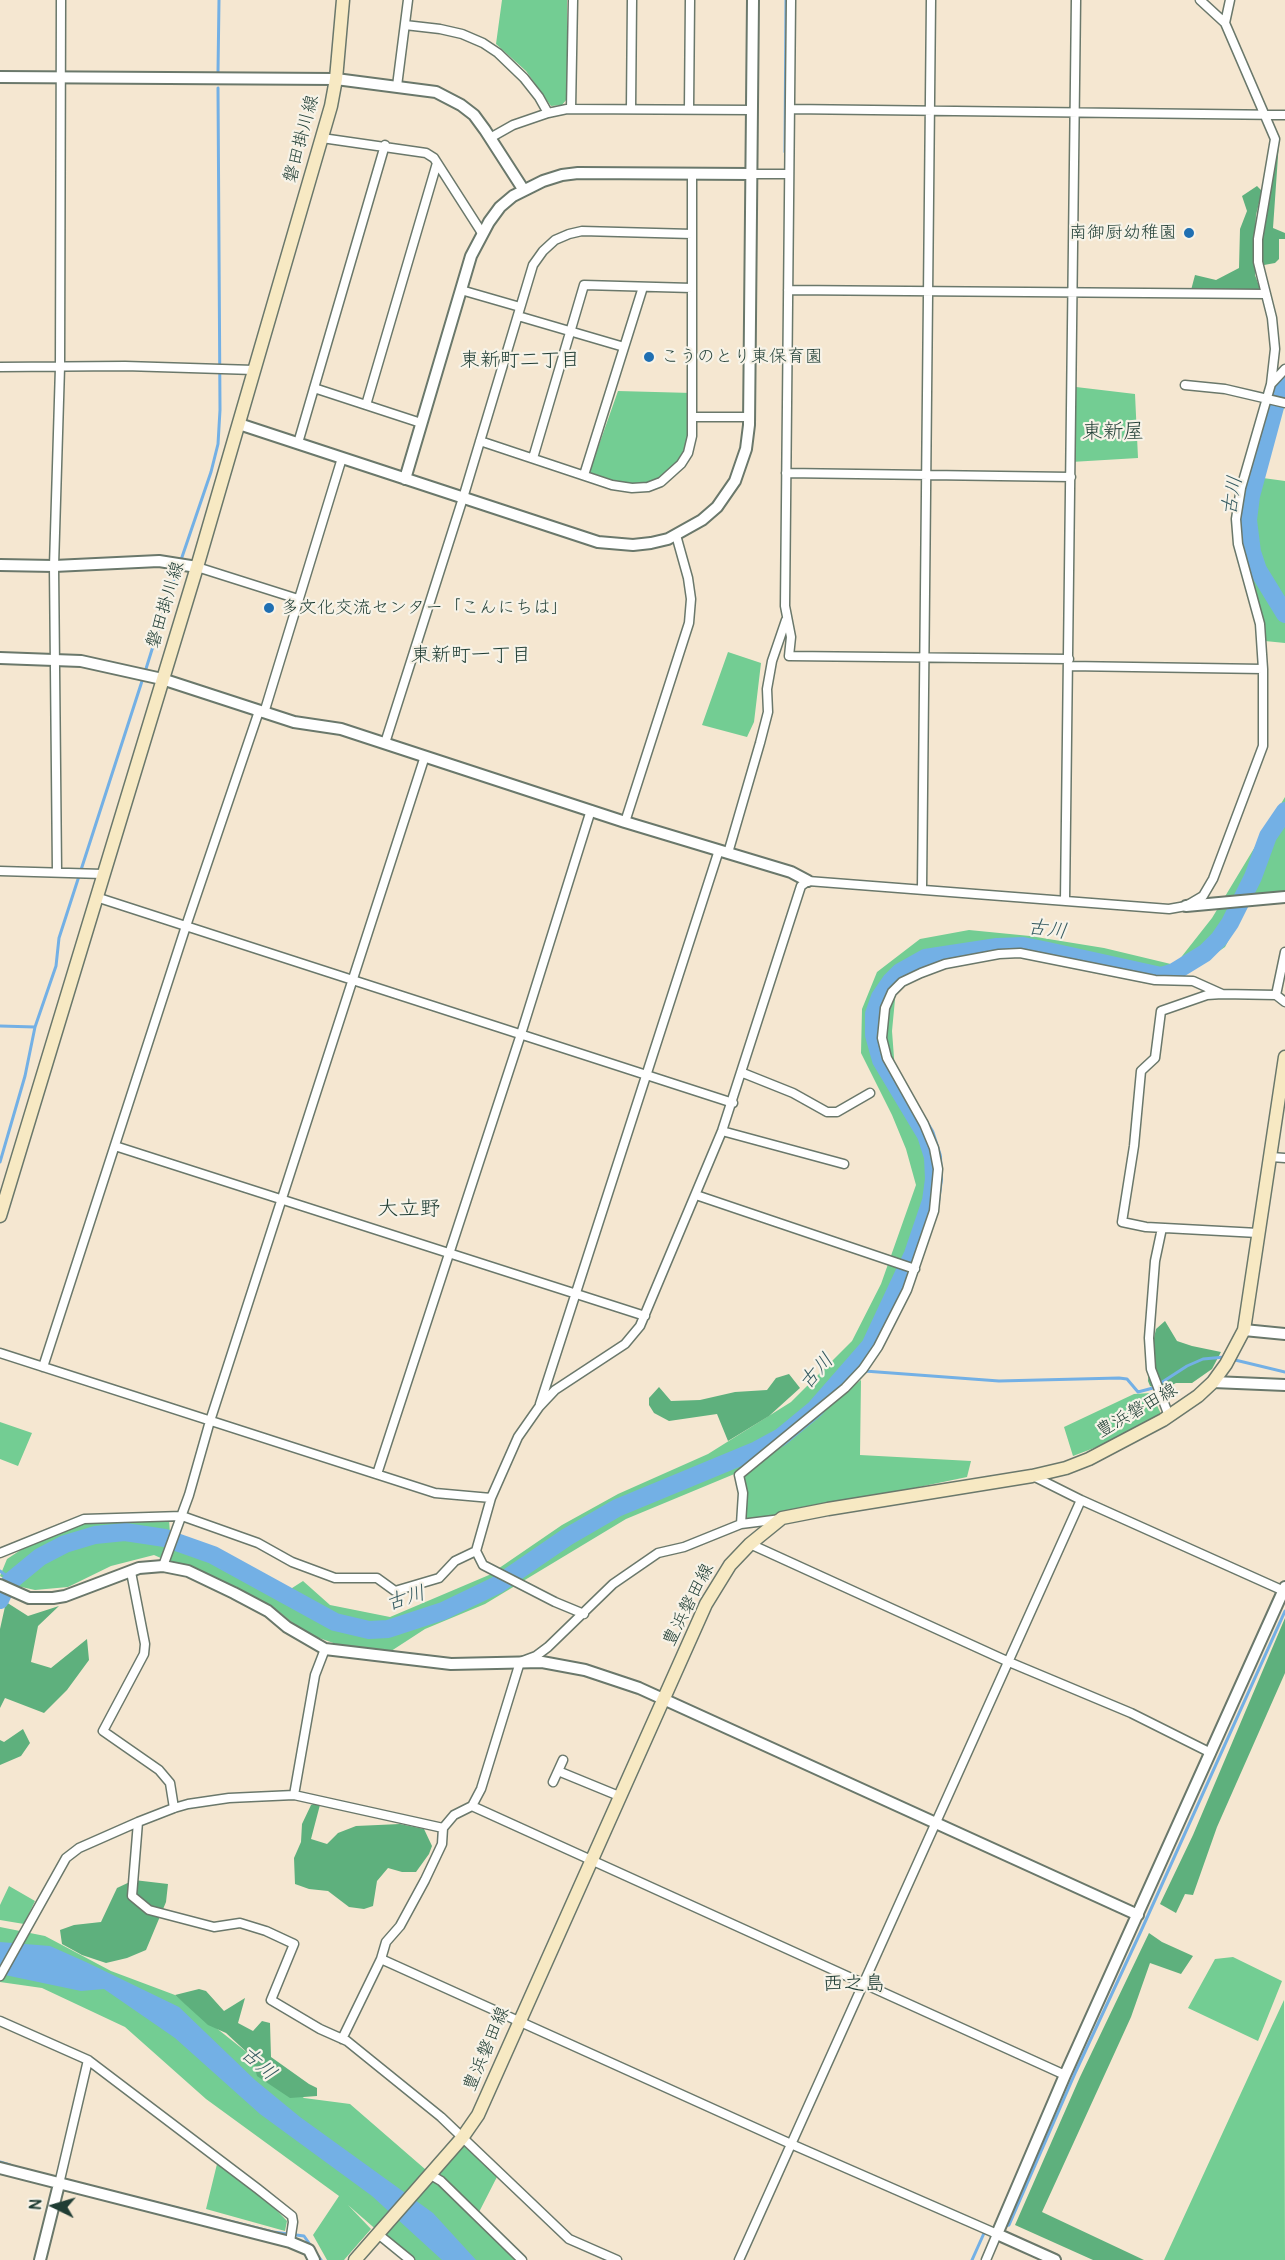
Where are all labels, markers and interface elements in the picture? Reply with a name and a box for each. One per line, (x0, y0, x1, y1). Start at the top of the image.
street label: 磐田掛川線 (280, 93, 324, 185)
place label: 南御厨幼稚園 (1069, 222, 1177, 244)
marker: 南御厨幼稚園 (1182, 226, 1196, 240)
place label: こうのとり東保育園 (661, 346, 823, 368)
district label: 東新町二丁目 (460, 349, 580, 373)
marker: こうのとり東保育園 (642, 350, 656, 364)
district label: 東新屋 (1082, 420, 1144, 446)
water label: 古川 (1218, 474, 1248, 518)
street label: 磐田掛川線 (143, 559, 189, 651)
place label: 多文化交流センター「こんにちは」 (281, 597, 569, 619)
marker: 多文化交流センター「こんにちは」 (262, 601, 276, 615)
district label: 東新町一丁目 (411, 644, 531, 668)
water label: 古川 (1026, 915, 1068, 945)
district label: 大立野 (378, 1197, 440, 1223)
water label: 古川 (795, 1349, 839, 1395)
street label: 豊浜磐田線 (1093, 1379, 1181, 1443)
street label: 豊浜磐田線 (659, 1560, 719, 1650)
water label: 古川 (383, 1582, 429, 1616)
district label: 西之島 (823, 1972, 885, 1998)
street label: 豊浜磐田線 (459, 2003, 515, 2095)
water label: 古川 (235, 2042, 281, 2086)
north arrow (24, 2176, 84, 2236)
text: N (26, 2198, 47, 2211)

